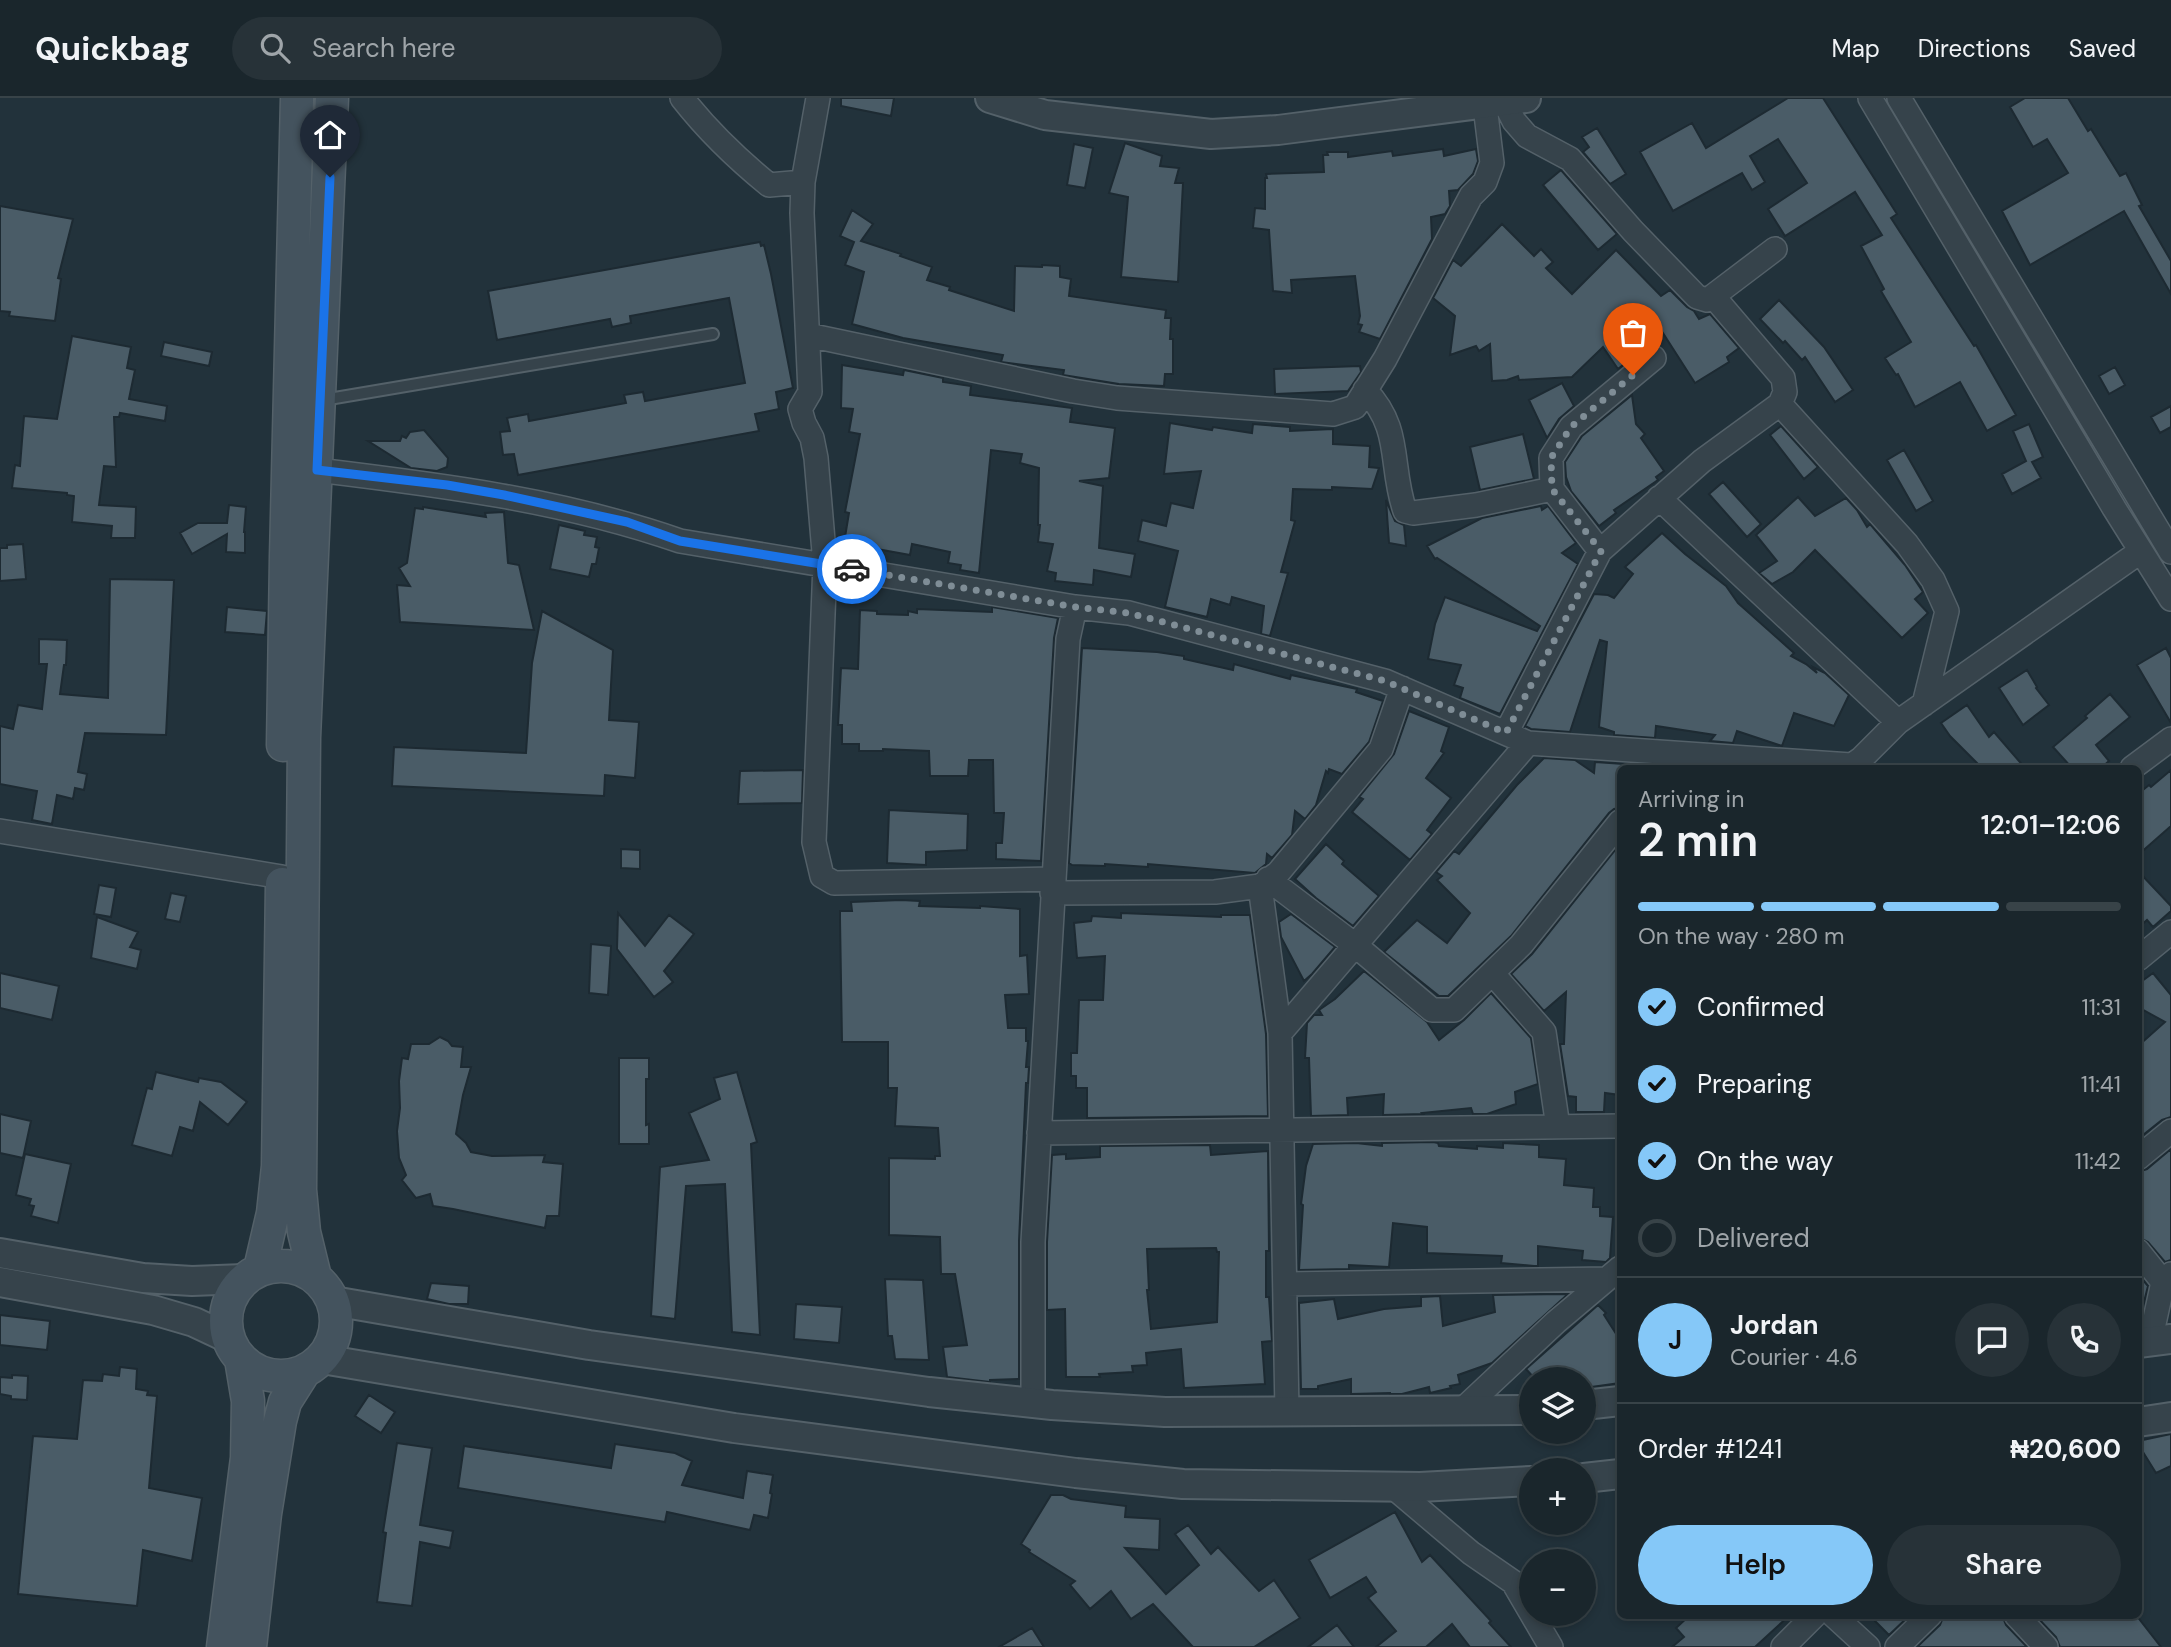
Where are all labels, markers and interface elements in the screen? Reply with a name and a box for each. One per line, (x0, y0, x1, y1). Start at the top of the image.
search box (232, 17, 722, 80)
text: Quickbag (35, 27, 190, 70)
icon: search (256, 29, 294, 67)
text: Search here (312, 31, 455, 65)
text: Map (1832, 33, 1880, 64)
text: Directions (1918, 33, 2031, 64)
text: Saved (2069, 33, 2136, 64)
pin (300, 105, 360, 177)
icon: home (311, 116, 349, 154)
pin (1603, 303, 1663, 375)
icon: bag (1614, 314, 1652, 352)
courier (817, 534, 887, 604)
icon: car (833, 550, 871, 588)
text: Arriving in (1638, 784, 1744, 814)
text: 12:01–12:06 (1981, 808, 2121, 842)
text: 2 min (1638, 810, 1758, 870)
text: On the way · 280 m (1638, 921, 1845, 951)
icon: check (1638, 988, 1676, 1026)
text: Confirmed (1697, 990, 1824, 1024)
text: 11:31 (2082, 992, 2121, 1022)
icon: check (1638, 1065, 1676, 1103)
text: Preparing (1697, 1067, 1812, 1101)
text: 11:41 (2081, 1069, 2121, 1099)
icon: check (1638, 1142, 1676, 1180)
text: On the way (1697, 1144, 1833, 1178)
text: 11:42 (2075, 1146, 2121, 1176)
text: Delivered (1697, 1221, 1810, 1255)
button: chat (1955, 1303, 2029, 1377)
button: phone (2047, 1303, 2121, 1377)
text: Jordan (1730, 1308, 1819, 1342)
text: J (1668, 1323, 1682, 1357)
text: Courier · 4.6 (1730, 1342, 1858, 1372)
map controls (1519, 1367, 1596, 1626)
button: layers (1519, 1367, 1596, 1444)
text: Order #1241 (1638, 1432, 1782, 1466)
text: ₦20,600 (2010, 1432, 2121, 1466)
button: + (1519, 1458, 1596, 1535)
button: Help (1638, 1525, 1873, 1605)
button: Share (1887, 1525, 2121, 1605)
button: − (1519, 1549, 1596, 1626)

